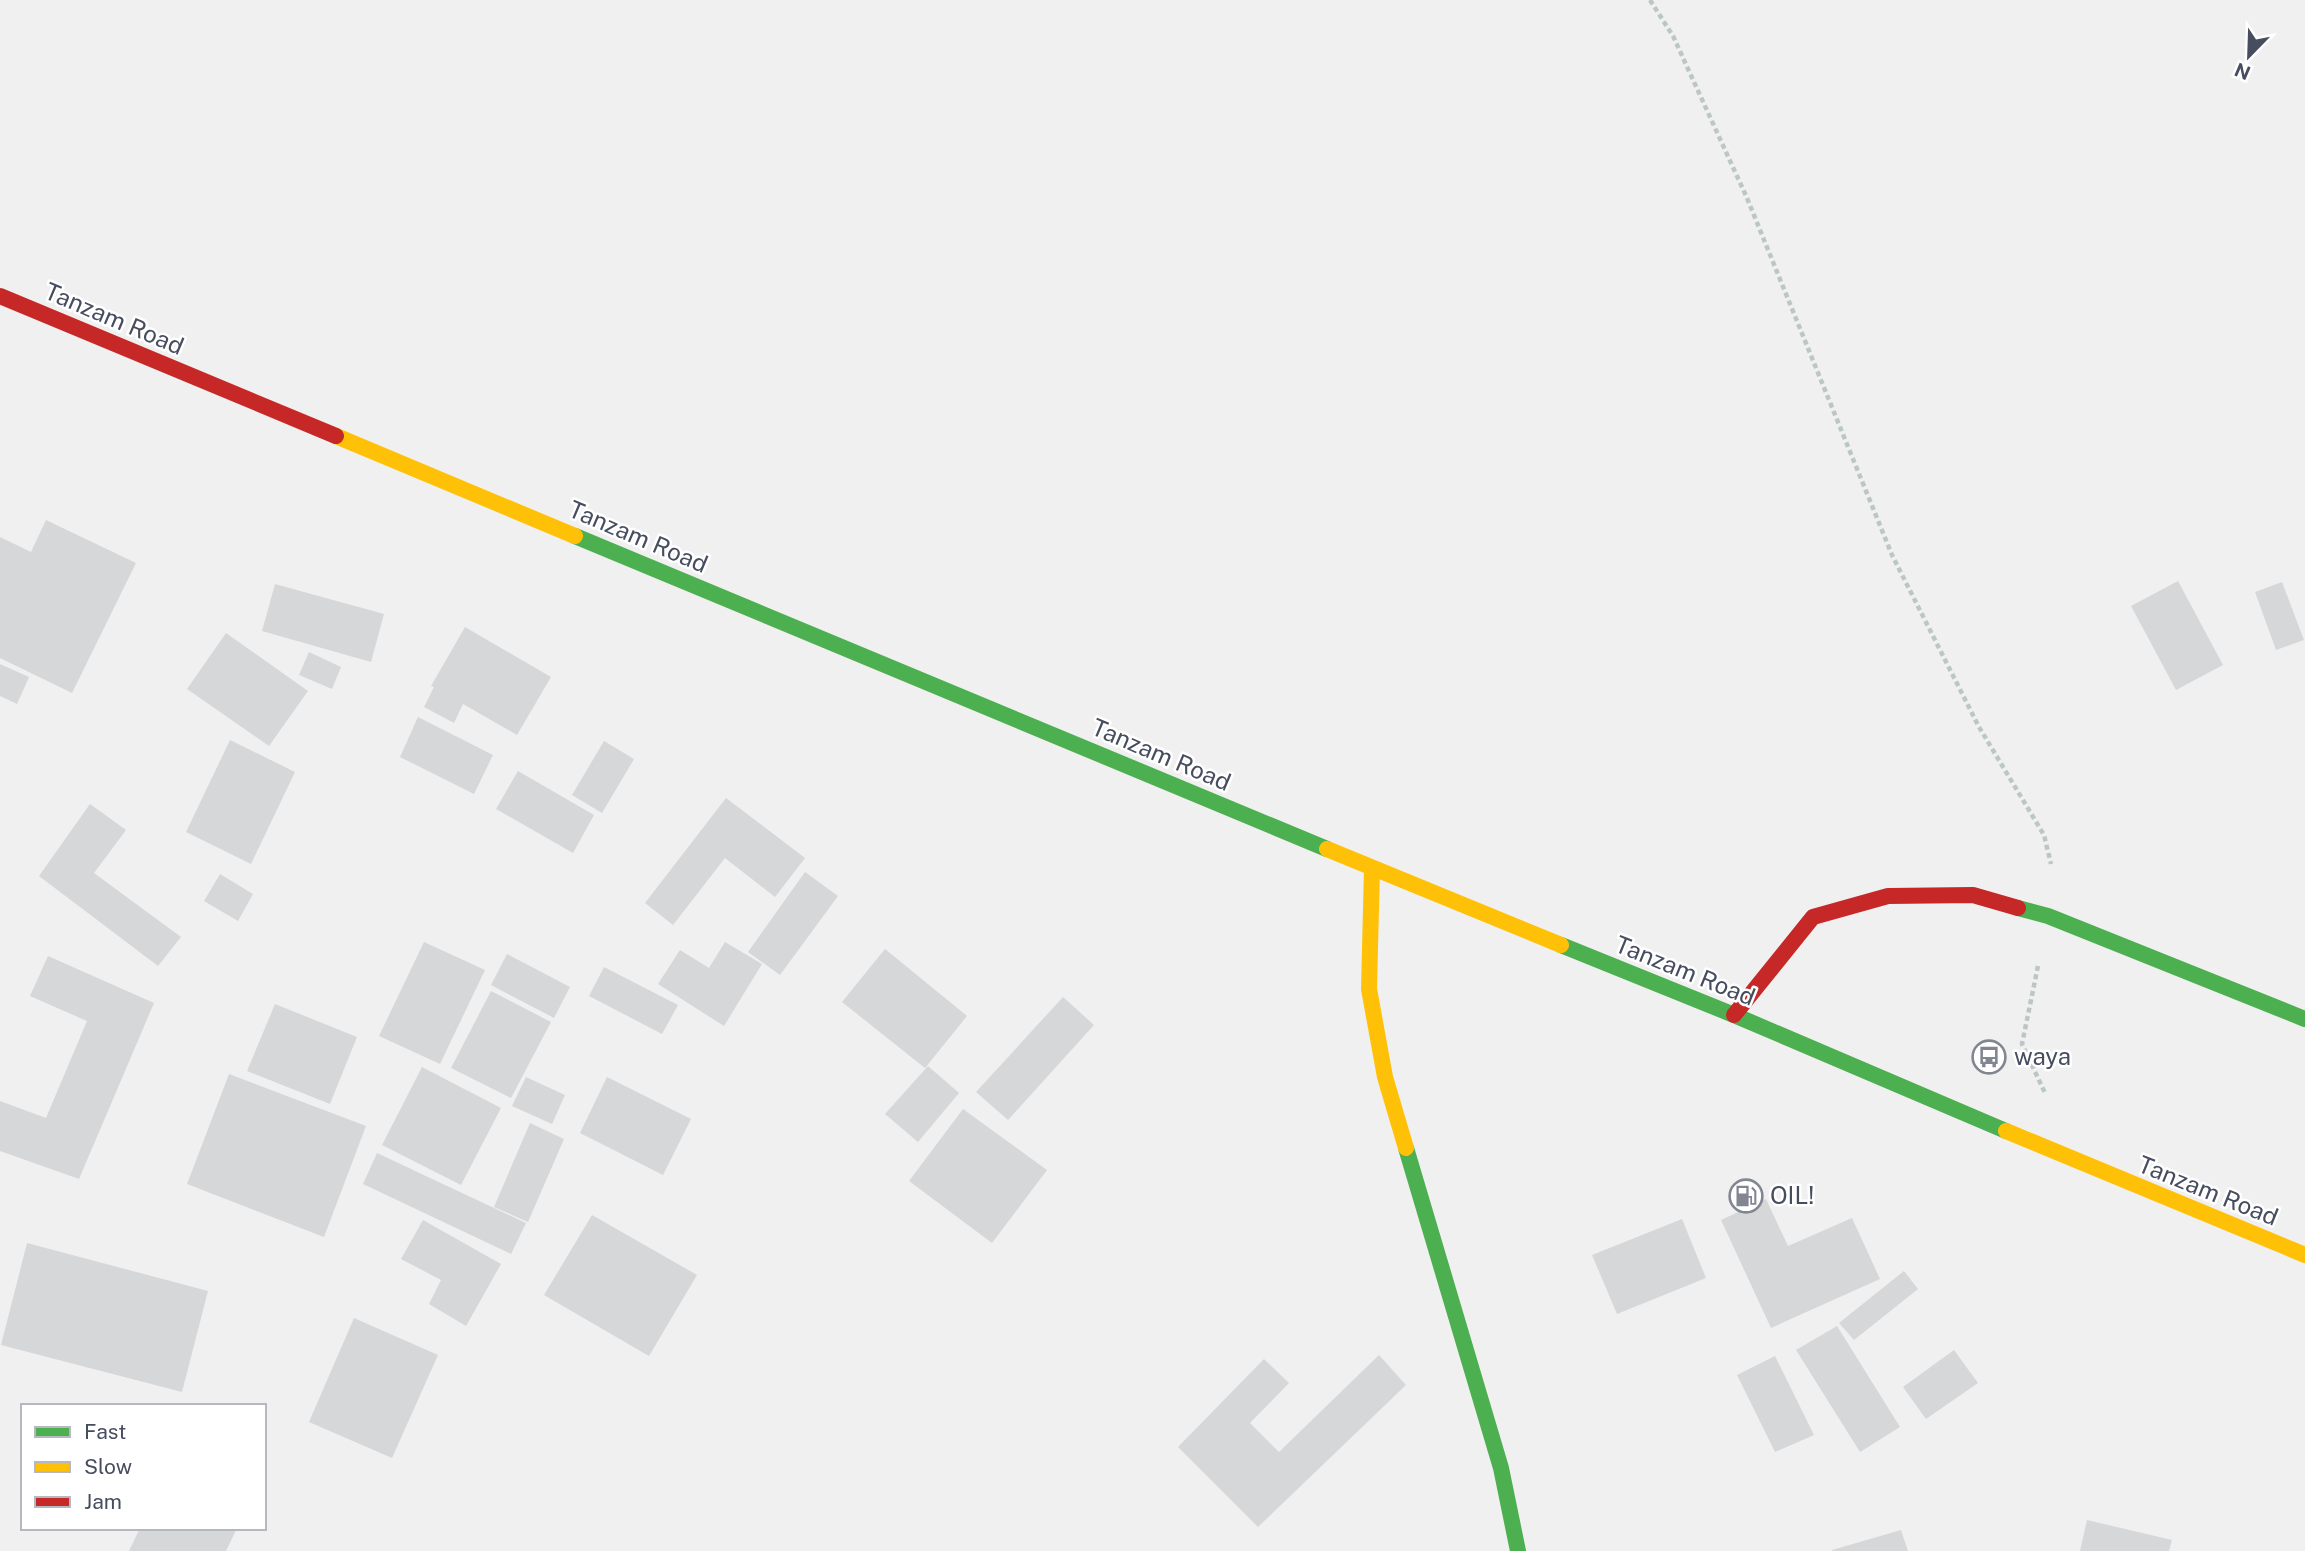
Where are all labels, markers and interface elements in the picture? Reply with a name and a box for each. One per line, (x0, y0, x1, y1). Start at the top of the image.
north arrow (2214, 21, 2284, 91)
text: N (2231, 59, 2253, 85)
street label: Tanzam Road (41, 276, 188, 360)
street label: Tanzam Road (565, 494, 712, 578)
street label: Tanzam Road (1088, 712, 1235, 796)
street label: Tanzam Road (1611, 929, 1759, 1011)
bus stop icon: waya (1970, 1038, 2008, 1076)
place label: waya (2014, 1042, 2071, 1070)
street label: Tanzam Road (2134, 1149, 2282, 1231)
fuel station icon: OIL! (1727, 1177, 1765, 1215)
place label: OIL! (1770, 1181, 1814, 1209)
legend (21, 1404, 266, 1530)
text: Fast (84, 1419, 126, 1444)
text: Slow (84, 1454, 132, 1479)
text: Jam (84, 1489, 122, 1514)

